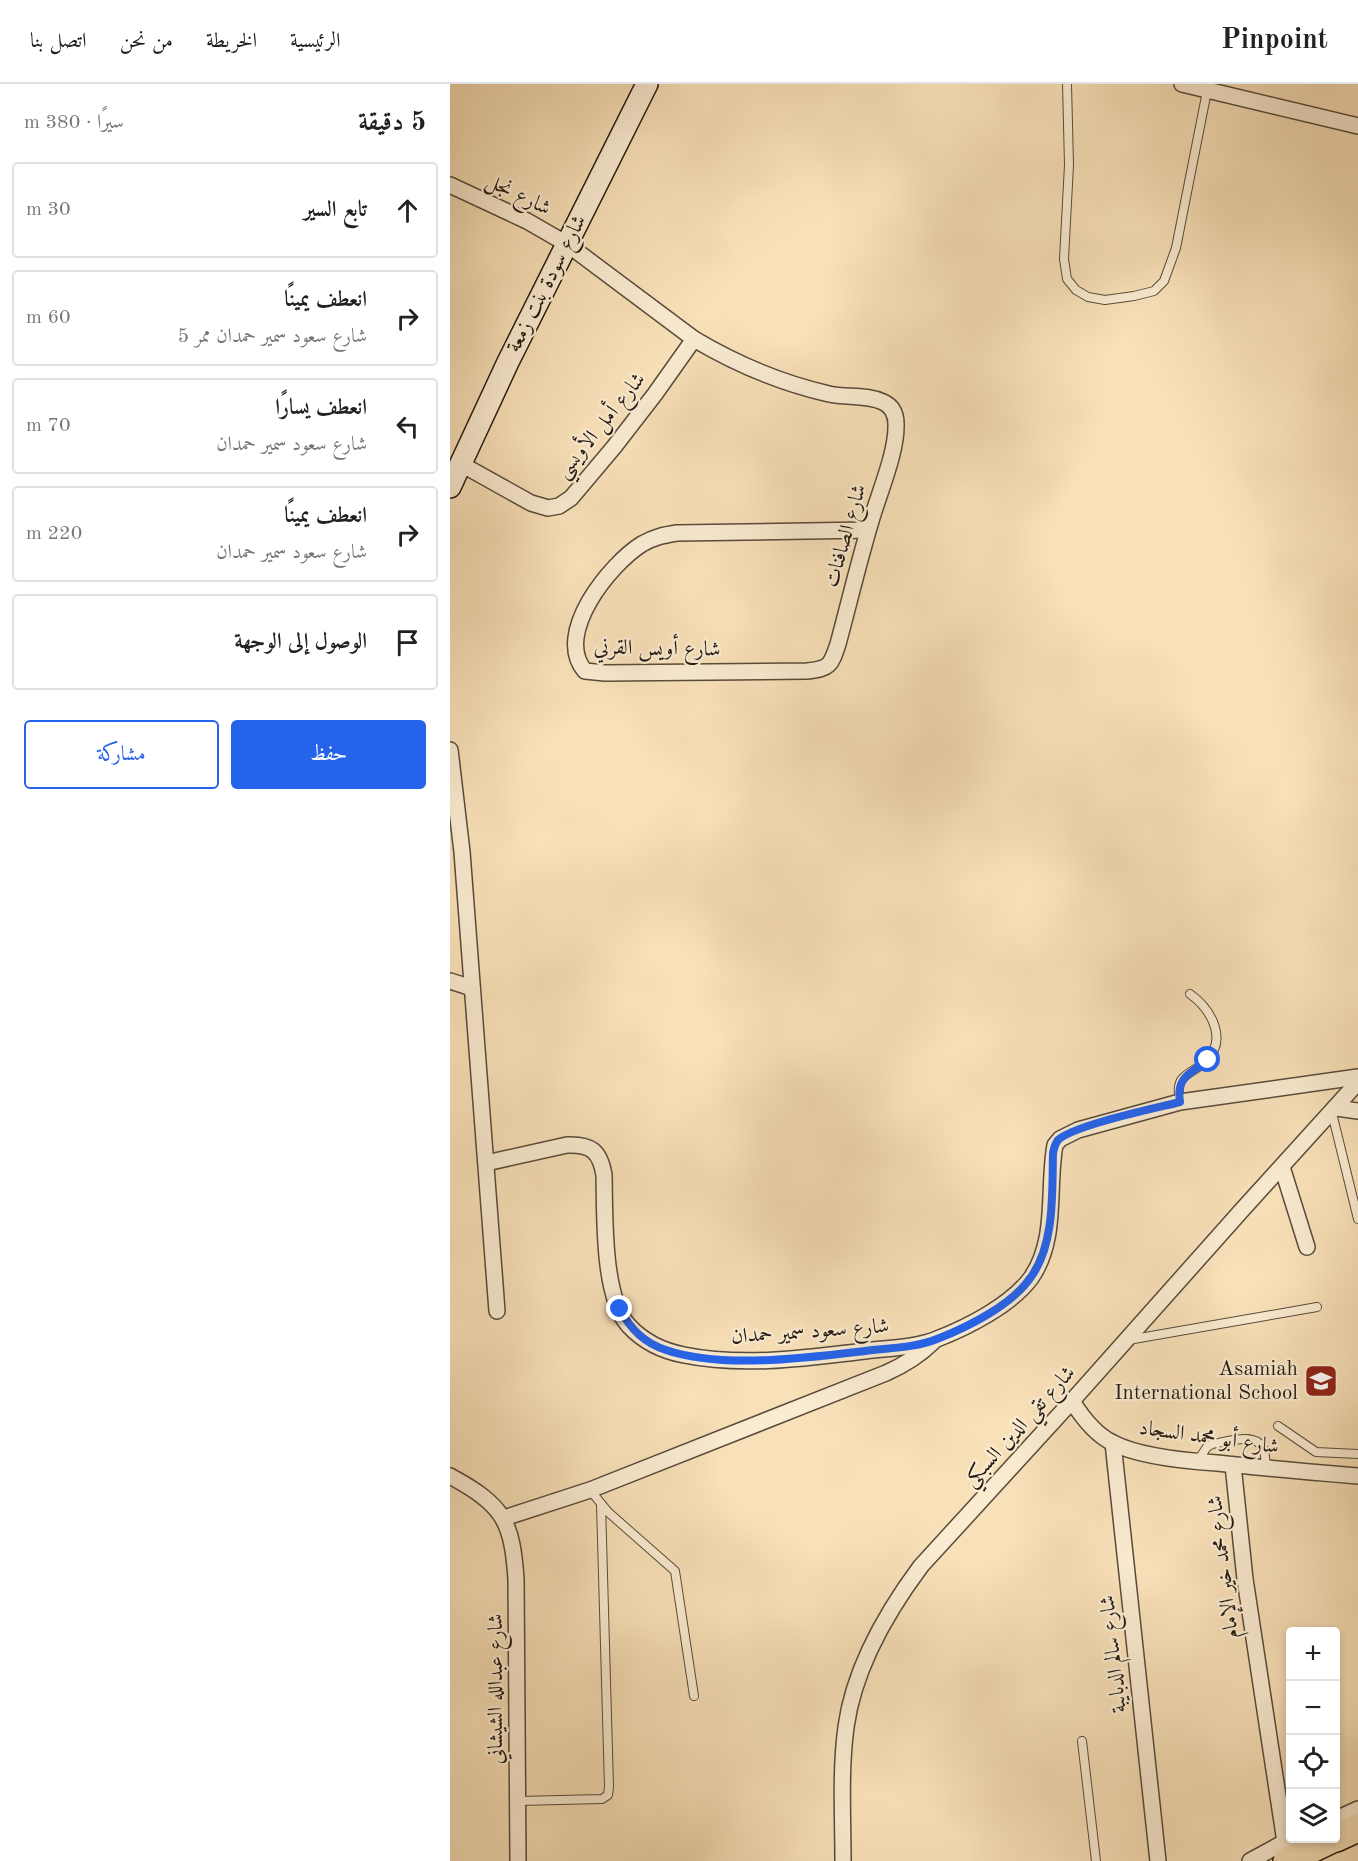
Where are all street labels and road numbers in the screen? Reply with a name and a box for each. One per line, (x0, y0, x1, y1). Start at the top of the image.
street label: شارع نجل (480, 169, 554, 225)
street label: شارع سودة بنت زمعة (503, 212, 596, 359)
street label: شارع أمل الأويسي (548, 365, 656, 488)
street label: شارع الصافنات (821, 482, 876, 592)
street label: شارع أويس القرني (593, 631, 721, 667)
street label: شارع سعود سمير حمدان (730, 1316, 890, 1354)
street label: شارع تقي الدين السبكي (960, 1362, 1086, 1497)
street label: شارع أبو محمد السجاد (1137, 1412, 1281, 1464)
street label: شارع محمد خير الإمام (1205, 1493, 1249, 1640)
street label: شارع سالم الدبايبة (1096, 1593, 1137, 1714)
street label: شارع عبدالله الشيشاني (486, 1614, 513, 1764)

